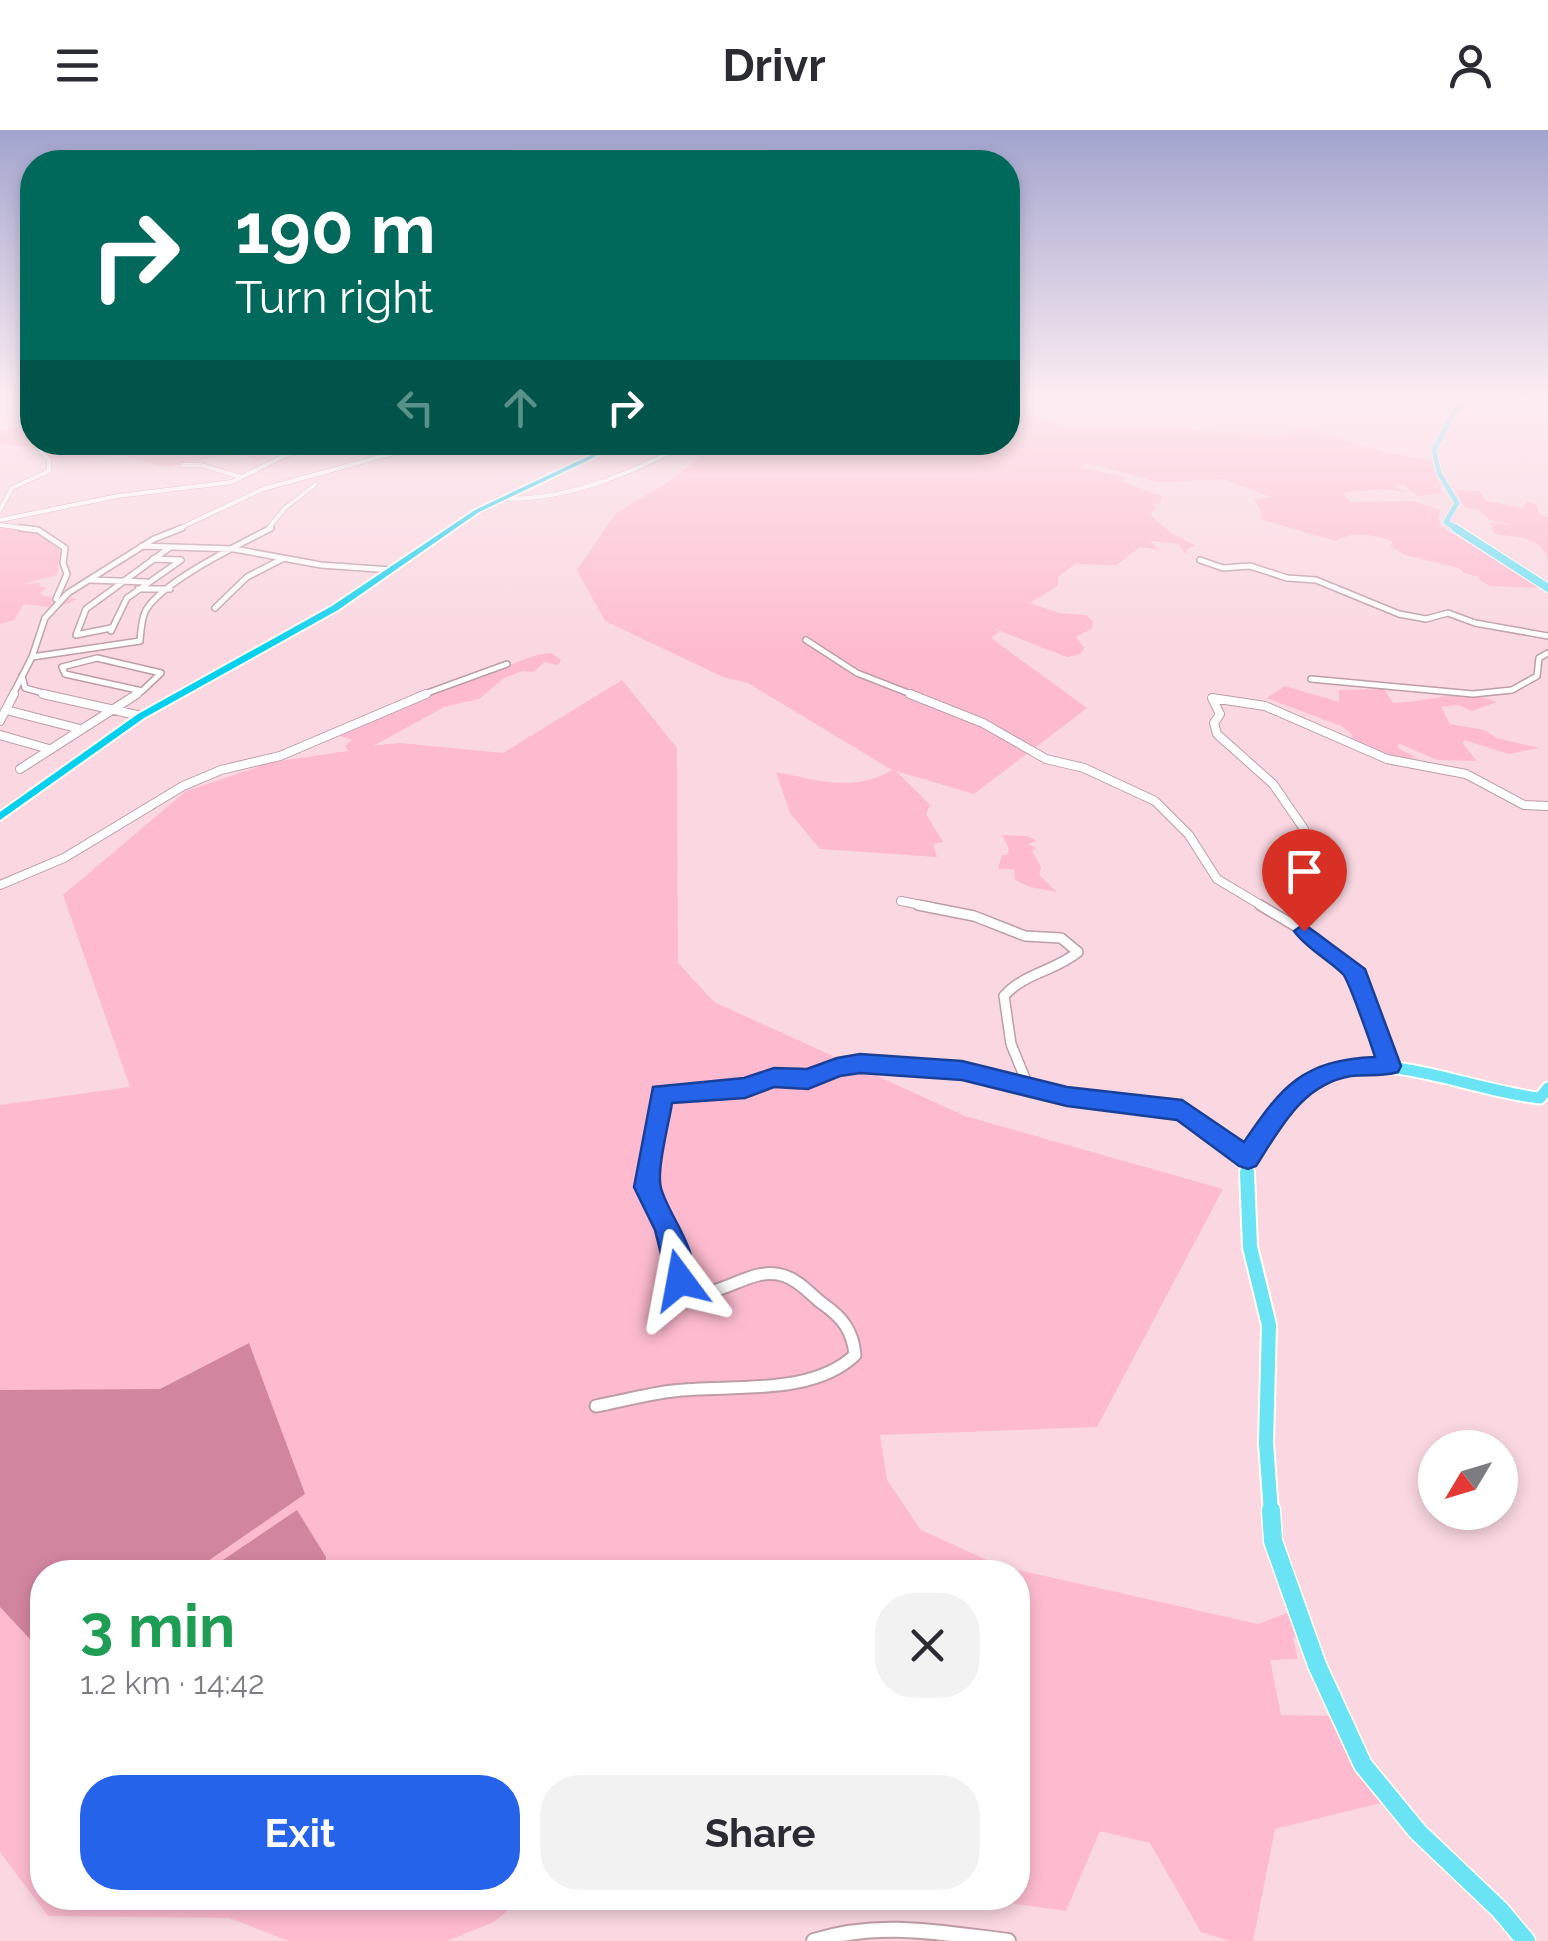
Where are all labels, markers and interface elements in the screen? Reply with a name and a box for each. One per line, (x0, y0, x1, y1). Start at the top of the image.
icon: menu (50, 38, 105, 93)
icon: person (1443, 38, 1498, 93)
text: Drivr (722, 39, 826, 92)
text: 190 m (235, 187, 436, 269)
icon: right (70, 190, 200, 320)
text: Turn right (235, 271, 433, 324)
icon: left (388, 380, 443, 435)
icon: ahead (493, 380, 548, 435)
icon: right (598, 380, 653, 435)
pin (1262, 829, 1347, 932)
icon: arrive (1277, 844, 1332, 899)
position arrow (628, 1228, 732, 1332)
north arrow (1418, 1430, 1518, 1530)
map controls (1418, 1430, 1518, 1530)
text: 3 min (80, 1591, 235, 1661)
button: close (875, 1593, 980, 1698)
text: 1.2 km · 14:42 (80, 1664, 265, 1701)
button: Exit (80, 1775, 520, 1890)
button: Share (540, 1775, 980, 1890)

